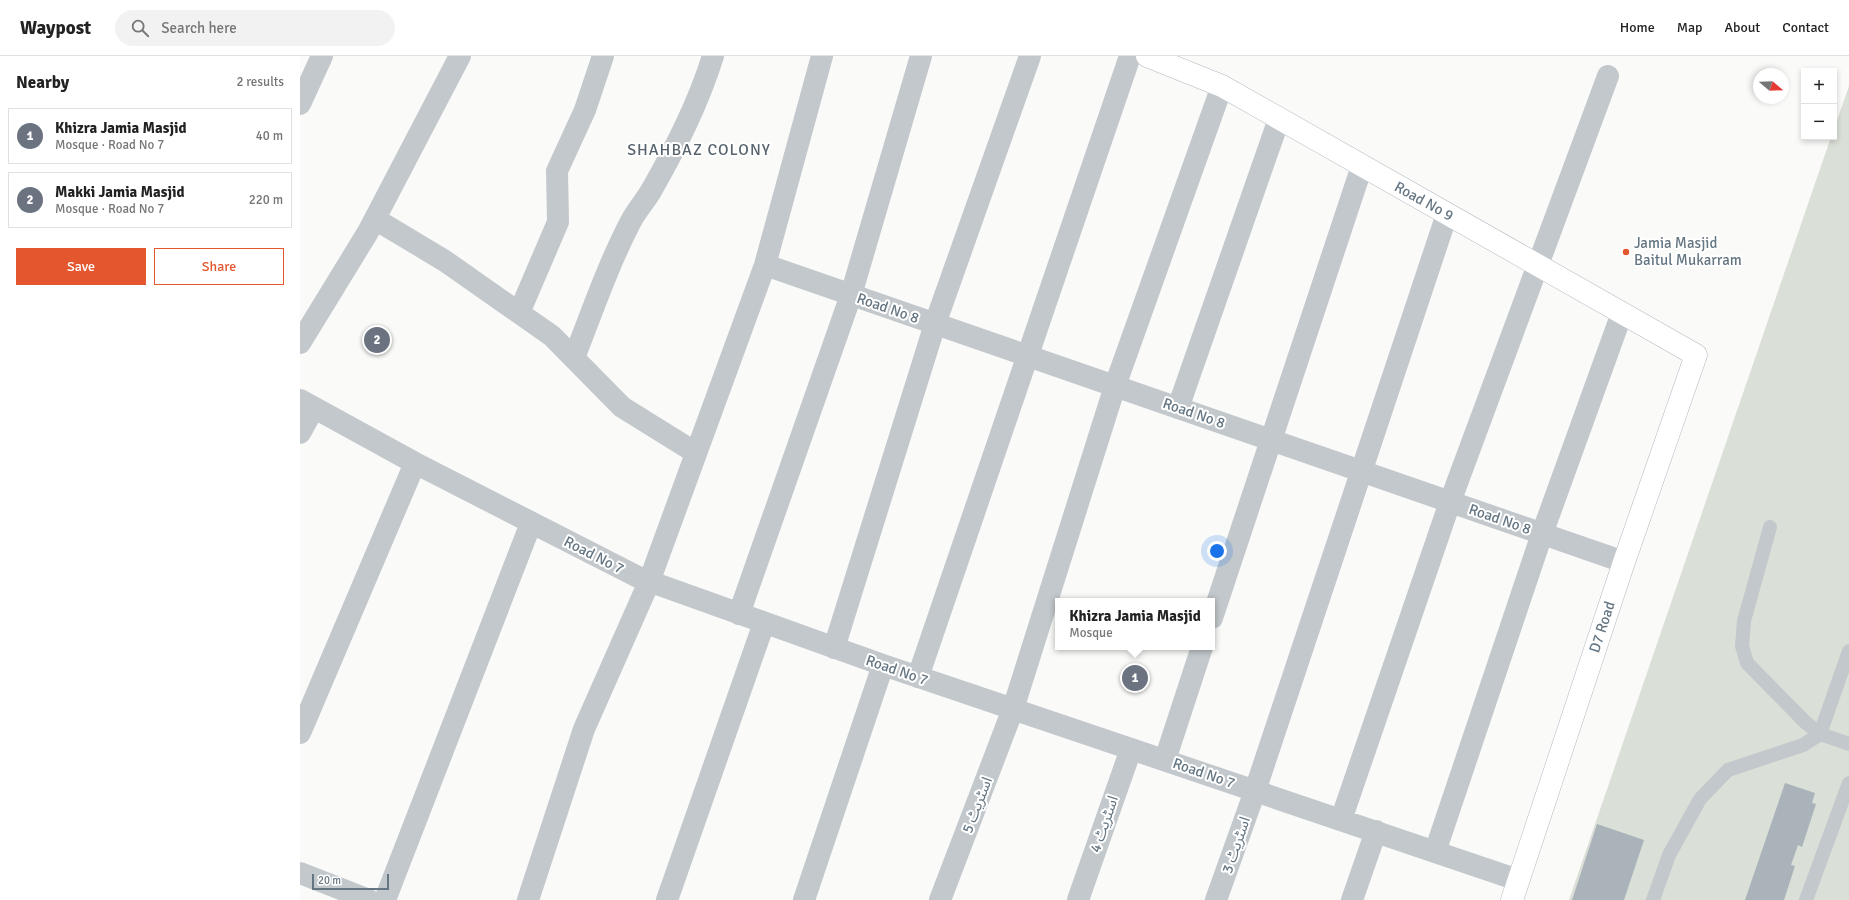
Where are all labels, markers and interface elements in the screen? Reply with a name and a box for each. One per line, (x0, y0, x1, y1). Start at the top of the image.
search box (115, 10, 395, 46)
text: Waypost (20, 16, 91, 40)
icon: search (129, 17, 151, 39)
text: Search here (161, 19, 237, 37)
text: Home (1620, 19, 1655, 36)
text: Map (1677, 19, 1702, 36)
text: About (1724, 19, 1760, 36)
text: Contact (1782, 19, 1829, 36)
north arrow (1753, 68, 1789, 104)
map controls (1801, 68, 1837, 140)
button: + (1801, 68, 1837, 104)
text: Nearby (16, 72, 69, 93)
text: 2 results (236, 74, 284, 90)
button: − (1801, 104, 1837, 140)
text: Khizra Jamia Masjid (55, 119, 187, 137)
text: 1 (26, 128, 34, 144)
text: 40 m (256, 128, 283, 144)
text: Mosque · Road No 7 (55, 137, 164, 153)
district label: SHAHBAZ COLONY (627, 140, 771, 160)
street label: Road No 9 (1391, 177, 1457, 225)
text: Makki Jamia Masjid (55, 183, 185, 201)
text: 2 (26, 192, 34, 208)
text: 220 m (249, 192, 283, 208)
text: Mosque · Road No 7 (55, 201, 164, 217)
place label: Jamia Masjid Baitul Mukarram (1634, 234, 1742, 269)
marker: Jamia Masjid Baitul Mukarram (1621, 247, 1631, 257)
button: Save (16, 248, 146, 285)
button: Share (154, 248, 284, 285)
street label: Road No 8 (854, 289, 922, 327)
pin: 2 (364, 325, 390, 355)
street label: Road No 8 (1160, 394, 1228, 432)
street label: Road No 8 (1466, 500, 1534, 538)
street label: Road No 7 (561, 532, 627, 578)
your location (1207, 541, 1227, 561)
popup (1055, 598, 1215, 650)
street label: D7 Road (1585, 599, 1619, 655)
text: Khizra Jamia Masjid (1069, 607, 1201, 625)
text: Mosque (1069, 625, 1113, 641)
street label: Road No 7 (863, 651, 931, 689)
pin: 1 (1122, 663, 1148, 693)
street label: Road No 7 (1170, 754, 1238, 792)
street label: اسٹریٹ 5 (958, 774, 996, 836)
street label: اسٹریٹ 4 (1086, 793, 1122, 855)
street label: اسٹریٹ 3 (1218, 814, 1254, 876)
scale bar (312, 872, 389, 891)
text: 20 m (318, 874, 341, 887)

